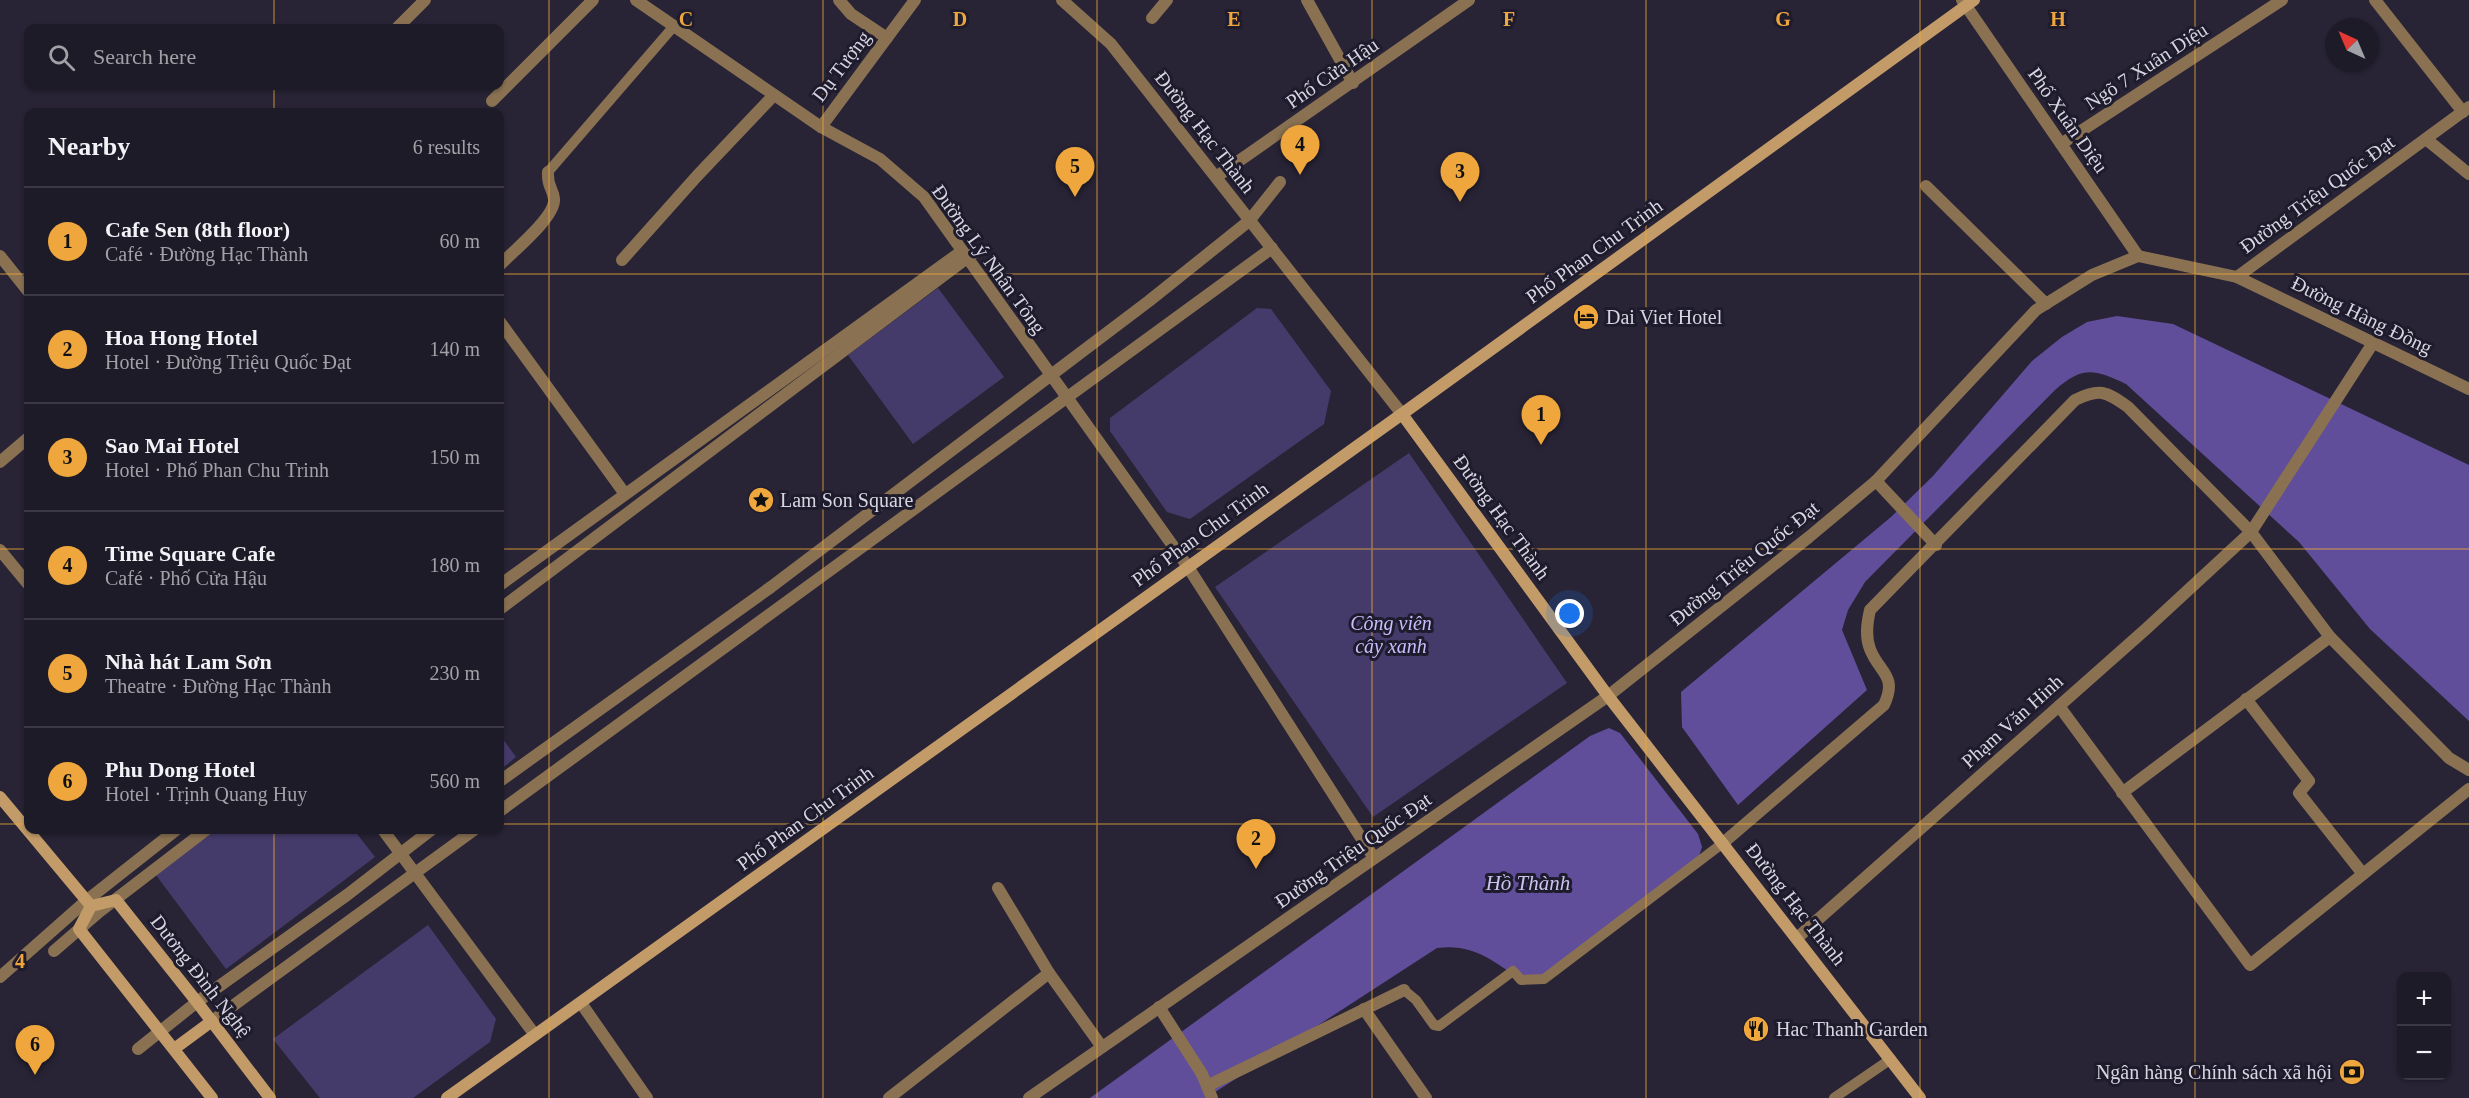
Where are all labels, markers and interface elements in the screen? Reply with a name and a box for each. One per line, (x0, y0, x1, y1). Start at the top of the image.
text: C (679, 8, 693, 30)
text: D (953, 8, 967, 30)
text: E (1227, 8, 1241, 30)
text: F (1503, 8, 1515, 30)
text: G (1775, 8, 1791, 30)
text: H (2050, 8, 2066, 30)
street label: Ngõ 7 Xuân Diệu (2081, 18, 2212, 115)
north arrow (2325, 18, 2379, 72)
search box (24, 24, 504, 90)
street label: Dụ Tượng (807, 26, 875, 106)
street label: Phố Cửa Hậu (1282, 33, 1382, 113)
icon: search (45, 41, 78, 74)
text: Search here (93, 44, 196, 69)
street label: Phố Xuân Diệu (2024, 63, 2112, 177)
street label: Đường Hạc Thành (1150, 67, 1259, 198)
pin: 4 (1280, 126, 1320, 175)
street label: Đường Triệu Quốc Đạt (2236, 130, 2399, 258)
text: Nearby (48, 132, 130, 161)
text: 6 results (413, 136, 480, 158)
pin: 5 (1056, 148, 1094, 197)
pin: 3 (1440, 152, 1480, 202)
street label: Đường Lý Nhân Tông (927, 180, 1050, 338)
street label: Phố Phan Chu Trinh (1522, 194, 1666, 308)
text: Cafe Sen (8th floor) (105, 217, 290, 242)
text: 1 (63, 230, 73, 252)
text: 60 m (439, 230, 480, 252)
text: Café · Đường Hạc Thành (105, 243, 308, 265)
street label: Đường Hàng Đồng (2288, 271, 2436, 359)
hotel icon: Dai Viet Hotel (1571, 302, 1601, 332)
place label: Dai Viet Hotel (1606, 306, 1723, 328)
text: Hoa Hong Hotel (105, 325, 258, 350)
text: 2 (63, 338, 73, 360)
text: 140 m (429, 338, 480, 360)
text: Hotel · Đường Triệu Quốc Đạt (105, 351, 351, 373)
pin: 1 (1522, 396, 1560, 445)
text: Sao Mai Hotel (105, 433, 239, 458)
text: 3 (63, 446, 73, 468)
text: 150 m (429, 446, 480, 468)
street label: Đường Hạc Thành (1449, 450, 1555, 584)
text: Hotel · Phố Phan Chu Trinh (105, 459, 329, 481)
street label: Phố Phan Chu Trinh (1128, 477, 1272, 591)
place icon: Lam Son Square (746, 485, 776, 515)
place label: Lam Son Square (780, 489, 913, 512)
street label: Đường Triệu Quốc Đạt (1665, 496, 1824, 631)
text: Time Square Cafe (105, 541, 275, 566)
text: 4 (63, 554, 73, 576)
text: 180 m (429, 554, 480, 576)
text: Café · Phố Cửa Hậu (105, 567, 267, 589)
your location (1555, 599, 1584, 628)
park label: Công viên cây xanh (1350, 612, 1432, 658)
text: Nhà hát Lam Sơn (105, 649, 272, 674)
text: 5 (63, 662, 73, 684)
text: 230 m (429, 662, 480, 684)
street label: Phạm Văn Hinh (1957, 670, 2067, 772)
text: Theatre · Đường Hạc Thành (105, 675, 332, 697)
text: Phu Dong Hotel (105, 757, 255, 782)
street label: Phố Phan Chu Trinh (733, 761, 877, 875)
text: 6 (63, 770, 73, 792)
text: 560 m (429, 770, 480, 792)
text: Hotel · Trịnh Quang Huy (105, 783, 307, 805)
street label: Đường Triệu Quốc Đạt (1271, 788, 1436, 913)
pin: 2 (1236, 820, 1276, 869)
street label: Đường Hạc Thành (1741, 839, 1850, 970)
water label: Hồ Thành (1485, 871, 1570, 895)
street label: Dương Đình Nghệ (146, 910, 256, 1042)
text: 4 (15, 950, 25, 972)
map controls (2397, 972, 2451, 1080)
button: + (2397, 972, 2451, 1026)
restaurant icon: Hac Thanh Garden (1741, 1014, 1771, 1044)
place label: Hac Thanh Garden (1776, 1018, 1928, 1040)
pin: 6 (15, 1026, 54, 1075)
button: − (2397, 1026, 2451, 1080)
bank icon: Ngân hàng Chính sách xã hội (2337, 1057, 2367, 1087)
place label: Ngân hàng Chính sách xã hội (2096, 1061, 2332, 1084)

